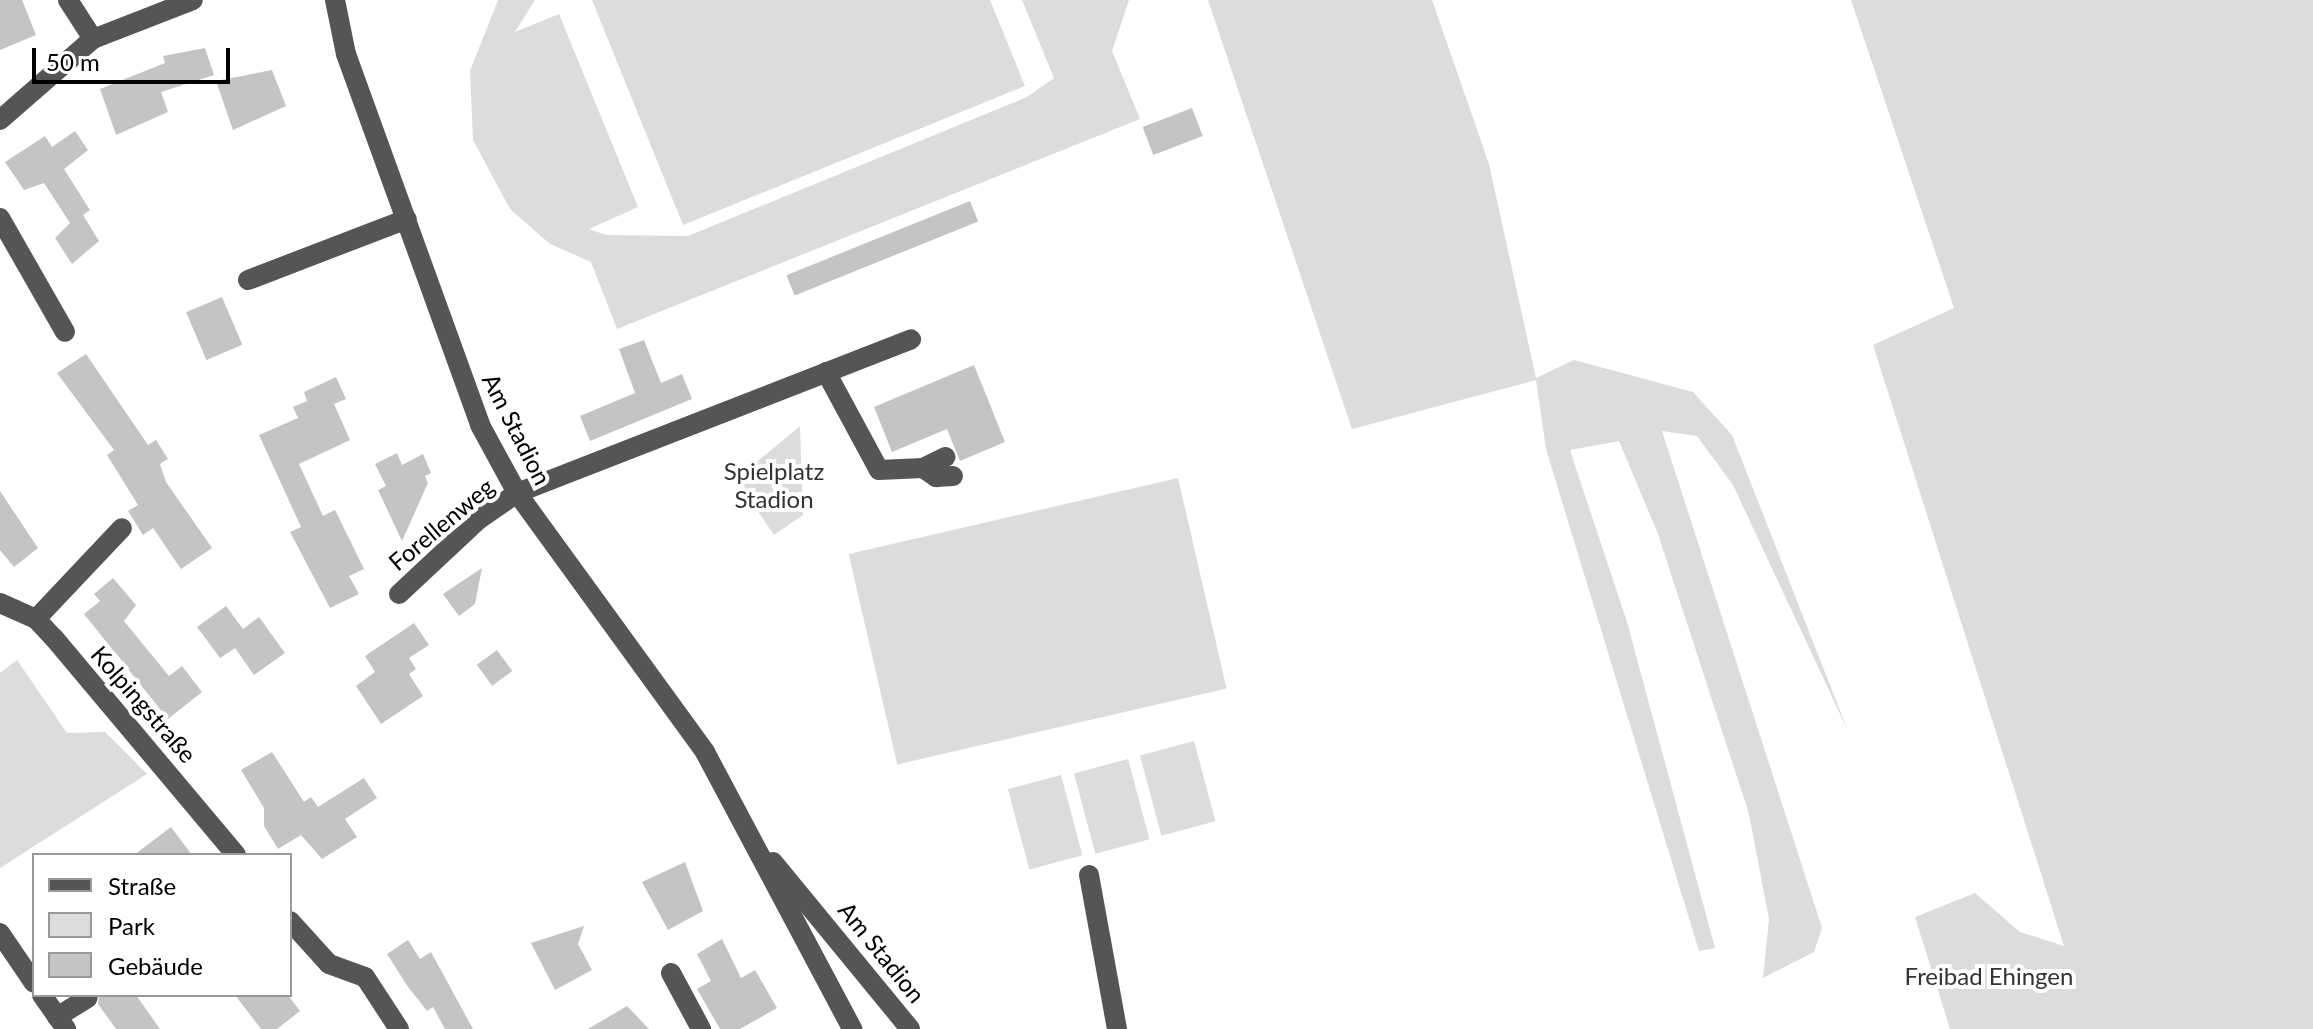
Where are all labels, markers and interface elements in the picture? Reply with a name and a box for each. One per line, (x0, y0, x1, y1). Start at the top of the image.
scale bar (36, 32, 234, 82)
text: 50 m (46, 47, 100, 76)
street label: Am Stadion (477, 368, 557, 490)
park label: Spielplatz Stadion (724, 457, 824, 513)
street label: Forellenweg (383, 472, 499, 576)
street label: Kolpingstraße (85, 640, 203, 768)
legend (32, 853, 292, 997)
text: Straße (108, 871, 176, 900)
street label: Am Stadion (833, 896, 931, 1008)
text: Park (108, 911, 155, 940)
text: Gebäude (108, 951, 203, 980)
park label: Freibad Ehingen (1905, 962, 2073, 990)

